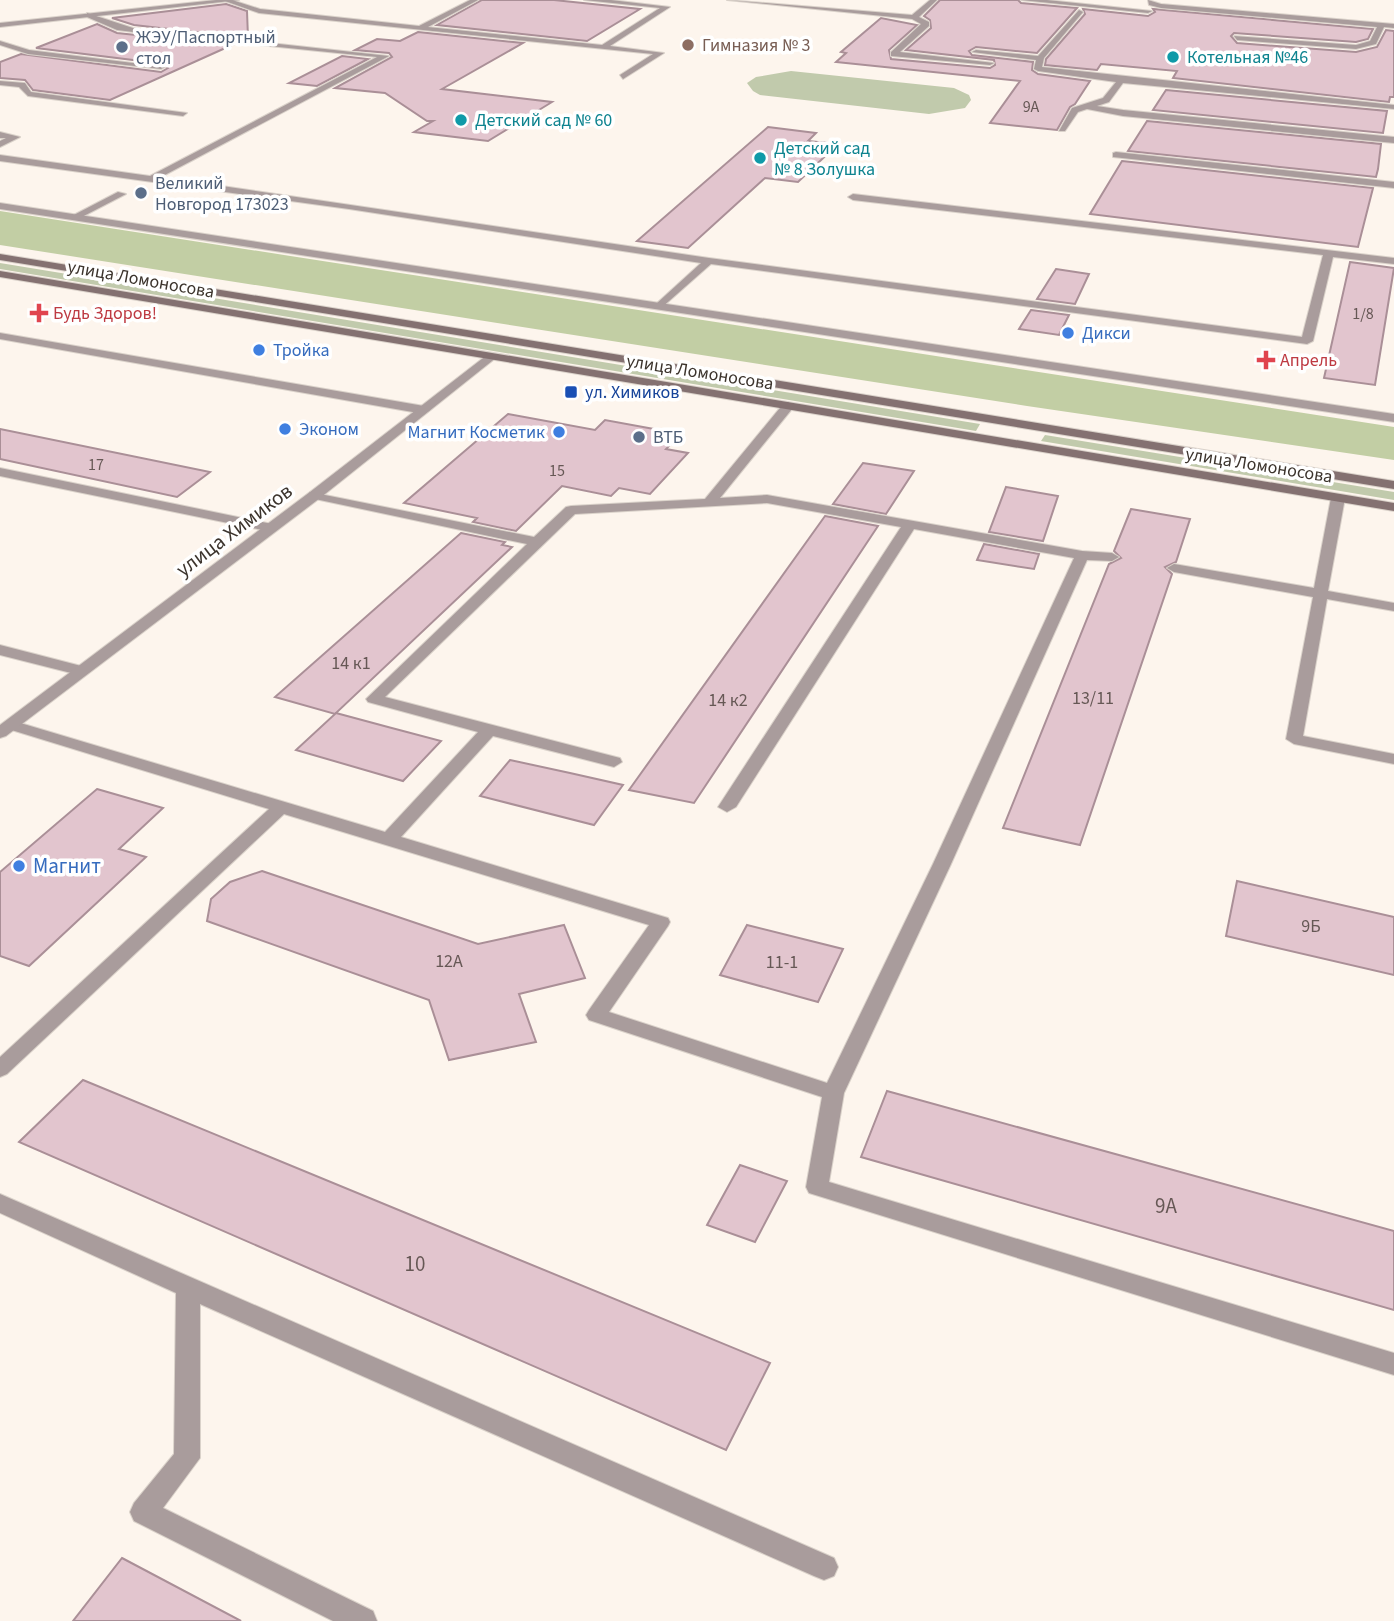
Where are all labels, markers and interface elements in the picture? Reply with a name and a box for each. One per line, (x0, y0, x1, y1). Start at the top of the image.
place label: ЖЭУ/Паспортный стол (136, 25, 276, 71)
place label: Гимназия № 3 (702, 33, 811, 58)
marker: Гимназия № 3 (680, 37, 696, 53)
marker: ЖЭУ/Паспортный стол (114, 39, 130, 55)
place label: Котельная №46 (1187, 45, 1308, 70)
marker: Котельная №46 (1165, 49, 1181, 65)
house number: 9А (1023, 96, 1040, 118)
place label: Детский сад № 60 (475, 108, 612, 133)
marker: Детский сад № 60 (453, 112, 469, 128)
place label: Детский сад № 8 Золушка (774, 136, 875, 182)
marker: Детский сад № 8 Золушка (752, 150, 768, 166)
place label: Великий Новгород 173023 (155, 171, 289, 217)
marker: Великий Новгород 173023 (133, 185, 149, 201)
street label: улица Ломоносова (66, 254, 216, 305)
place label: Будь Здоров! (53, 301, 157, 326)
house number: 1/8 (1352, 303, 1374, 325)
marker: Будь Здоров! (31, 305, 47, 321)
place label: Дикси (1082, 321, 1131, 346)
marker: Дикси (1060, 325, 1076, 341)
place label: Тройка (273, 338, 330, 363)
marker: Тройка (251, 342, 267, 358)
place label: Апрель (1280, 348, 1337, 373)
street label: улица Ломоносова (625, 349, 775, 396)
marker: Апрель (1258, 352, 1274, 368)
place label: ул. Химиков (585, 380, 679, 405)
marker: ул. Химиков (563, 384, 579, 400)
place label: Эконом (299, 417, 359, 442)
place label: Магнит Косметик (408, 420, 545, 445)
marker: Эконом (277, 421, 293, 437)
marker: Магнит Косметик (551, 424, 567, 440)
place label: ВТБ (653, 425, 683, 450)
marker: ВТБ (631, 429, 647, 445)
street label: улица Ломоносова (1184, 442, 1334, 489)
house number: 17 (88, 454, 104, 476)
house number: 15 (549, 460, 565, 482)
street label: улица Химиков (169, 476, 299, 584)
house number: 14 к1 (331, 651, 371, 676)
house number: 13/11 (1072, 686, 1114, 711)
house number: 14 к2 (708, 688, 748, 713)
place label: Магнит (33, 851, 101, 881)
marker: Магнит (11, 858, 27, 874)
house number: 9Б (1301, 914, 1321, 939)
house number: 12А (435, 949, 463, 974)
house number: 11-1 (766, 950, 798, 975)
house number: 9А (1155, 1191, 1177, 1221)
house number: 10 (405, 1249, 425, 1279)

